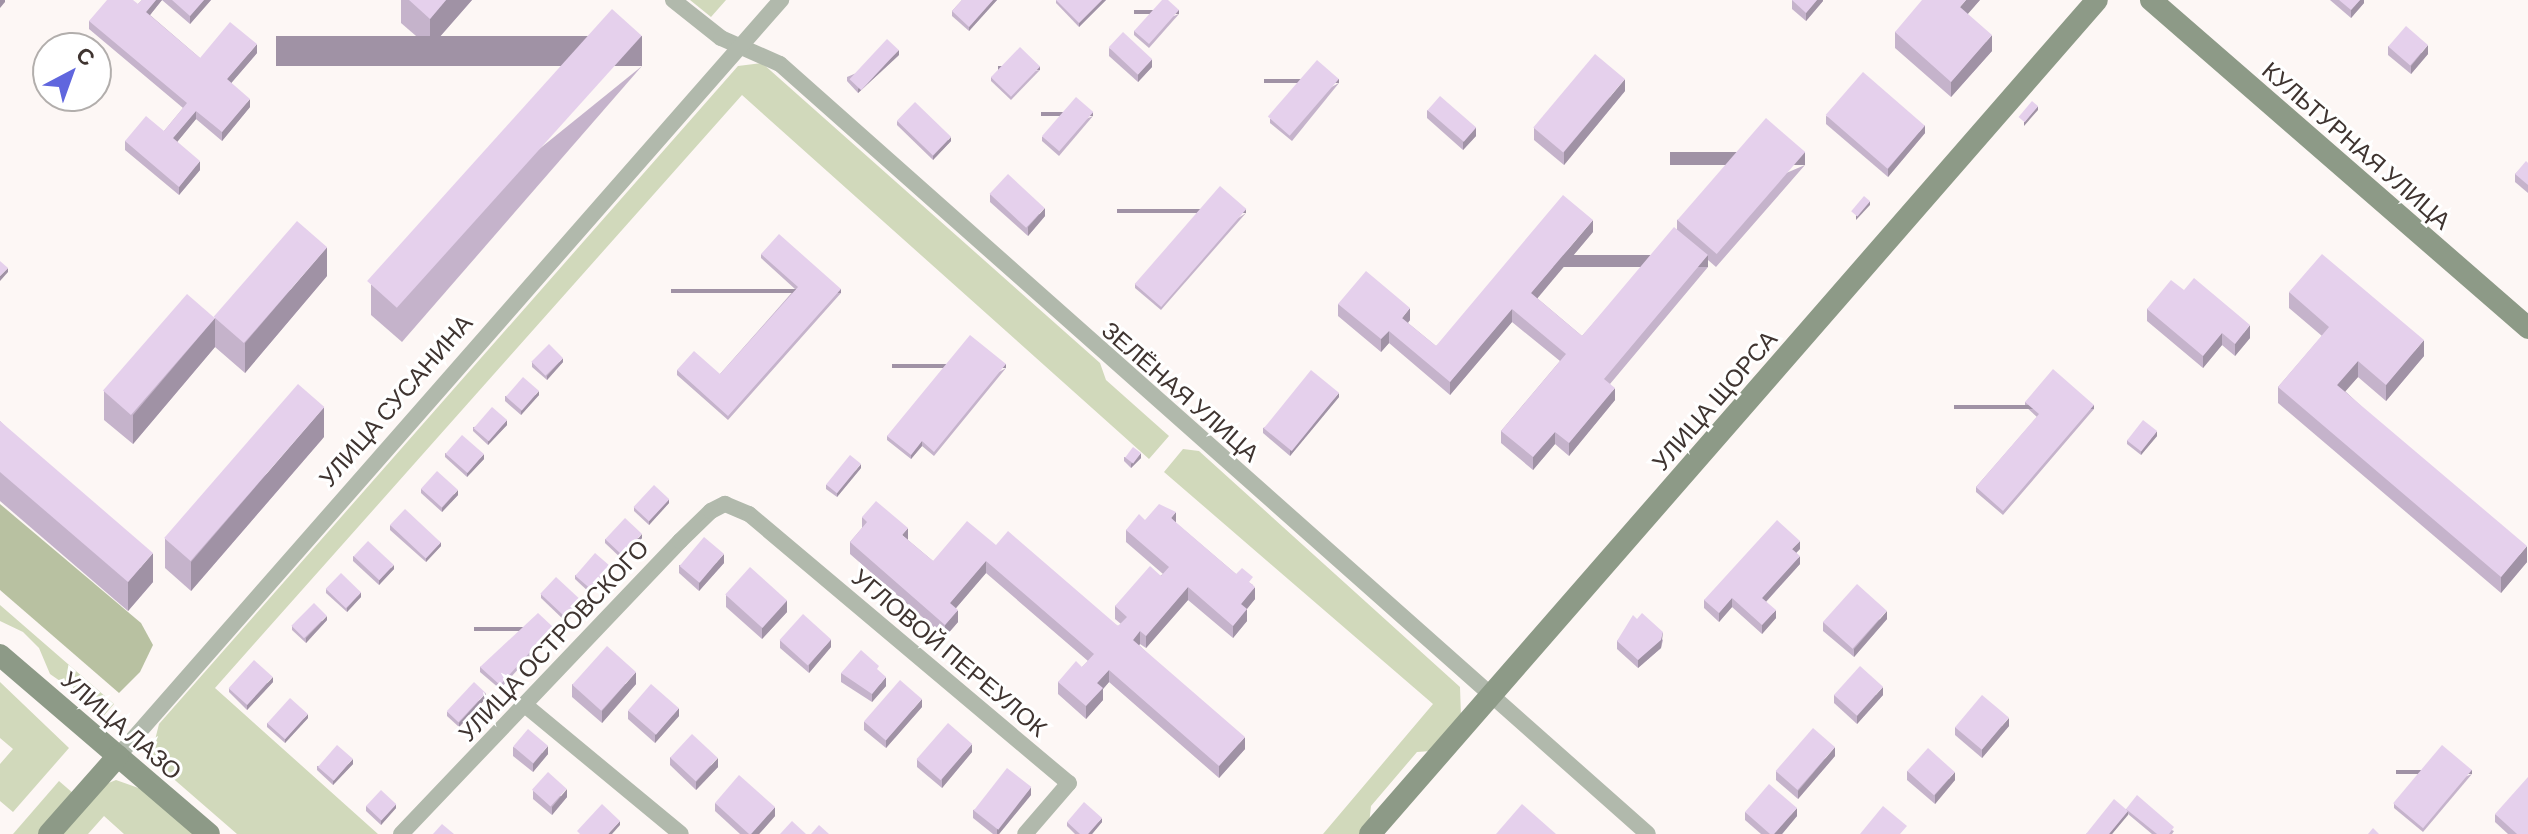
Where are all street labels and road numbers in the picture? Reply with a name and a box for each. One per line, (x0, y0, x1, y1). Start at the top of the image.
street label: КУЛЬТУРНАЯ УЛИЦА (2257, 55, 2457, 235)
street label: УЛИЦА СУСАНИНА (312, 308, 478, 492)
street label: ЗЕЛЁНАЯ УЛИЦА (1096, 315, 1266, 467)
street label: УЛИЦА ЩОРСА (1645, 324, 1783, 476)
street label: УЛИЦА ОСТРОВСКОГО (452, 533, 654, 747)
street label: УГЛОВОЙ ПЕРЕУЛОК (847, 562, 1053, 742)
street label: УЛИЦА ЛАЗО (56, 665, 188, 785)

